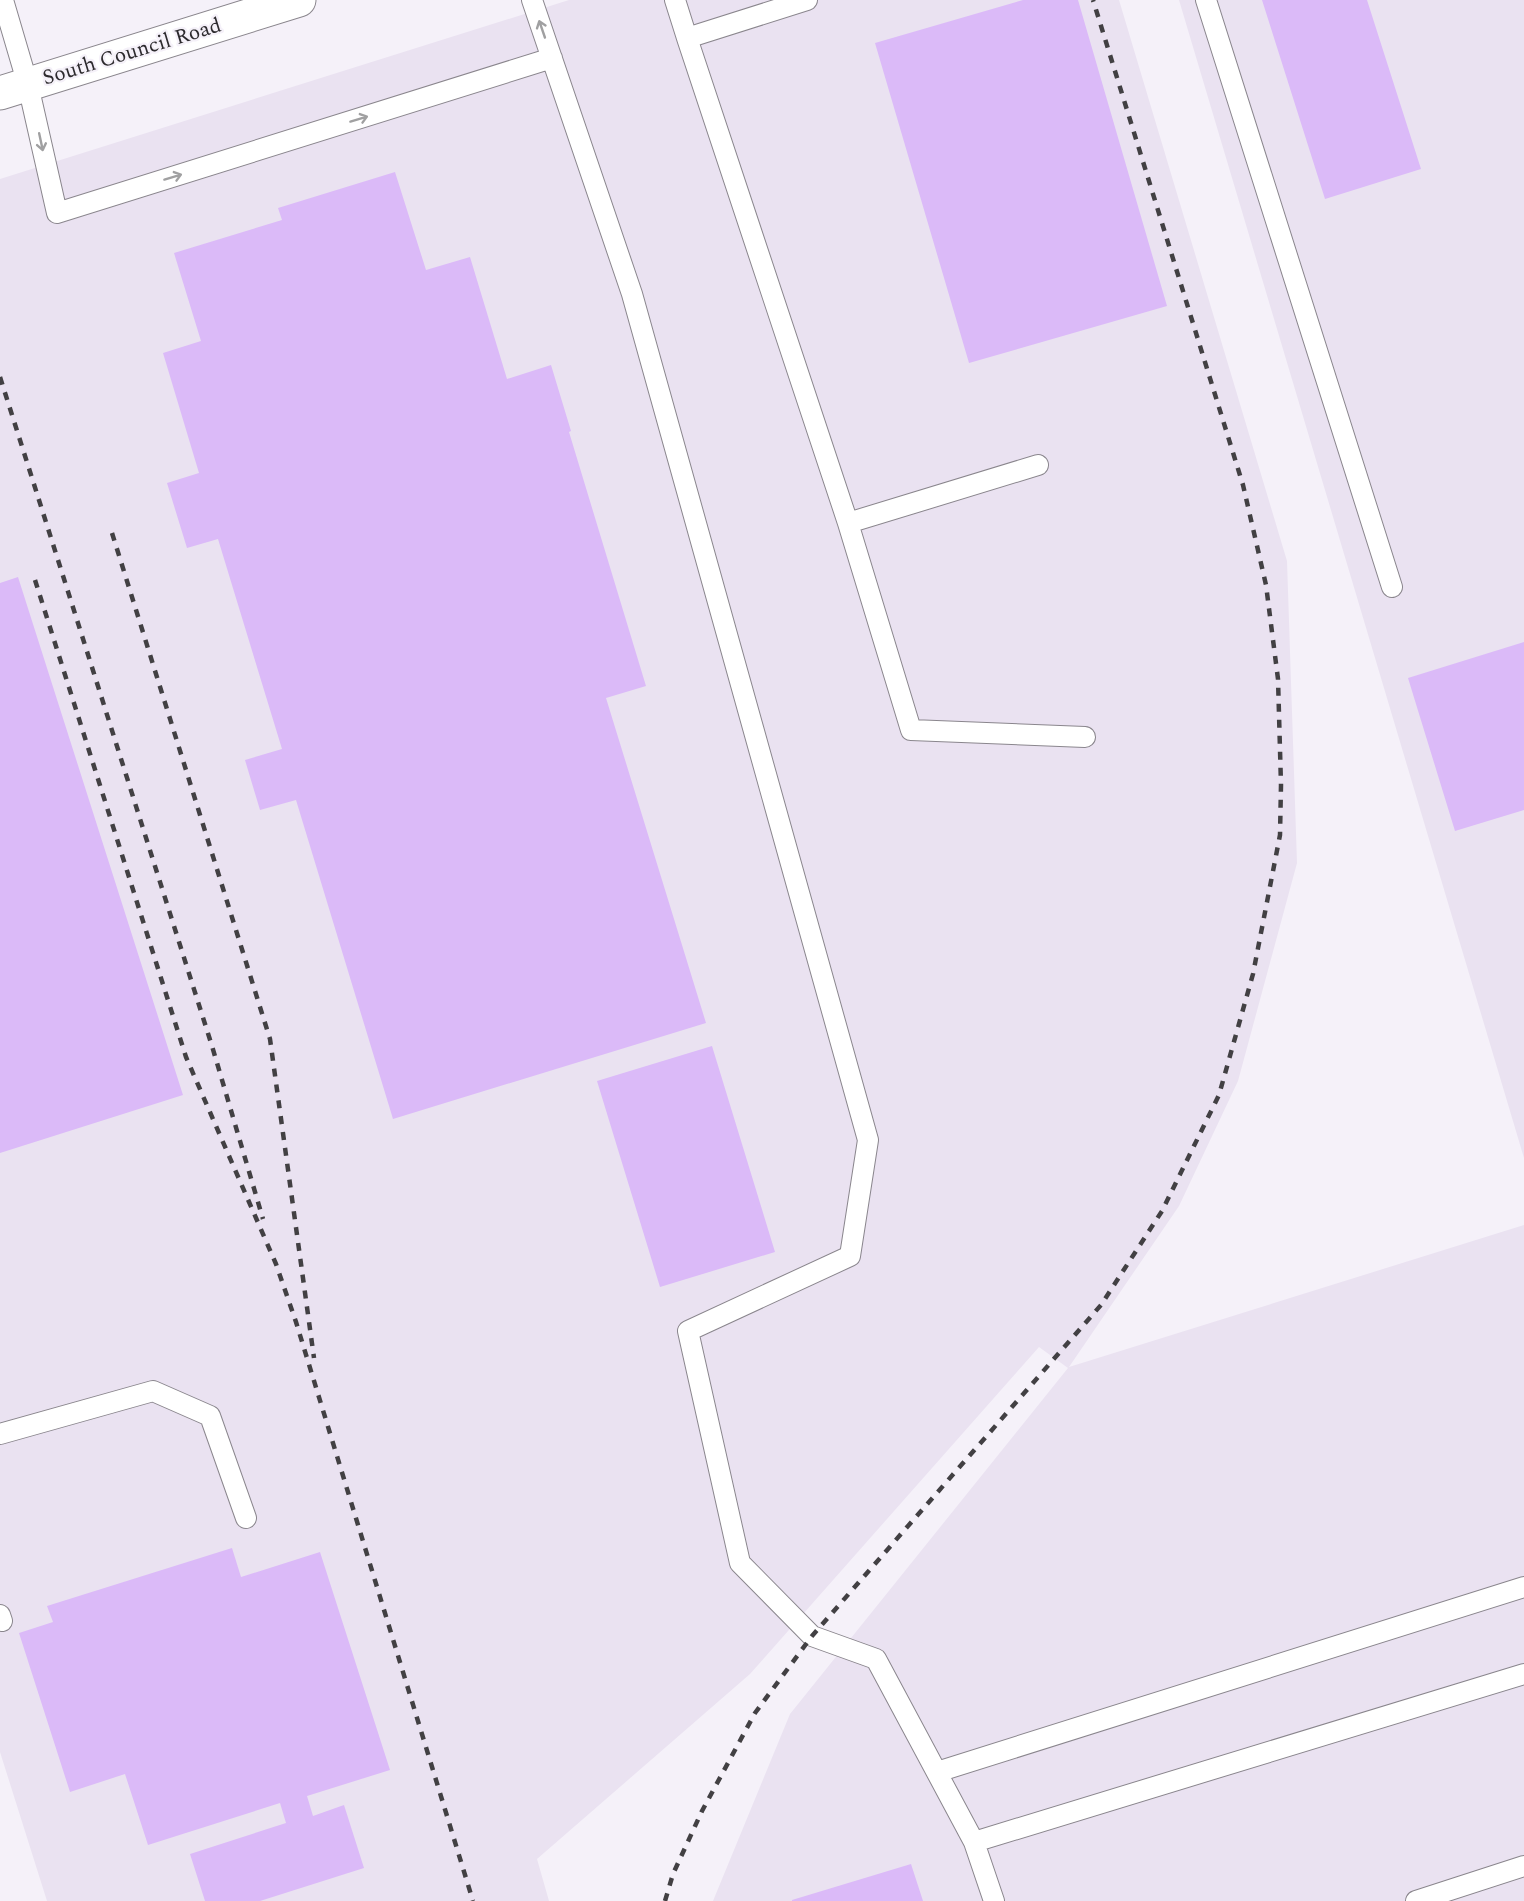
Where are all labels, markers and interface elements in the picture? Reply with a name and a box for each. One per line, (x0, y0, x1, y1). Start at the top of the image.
street label: South Council Road (39, 10, 225, 94)
one-way arrow (535, 20, 546, 39)
one-way arrow (349, 113, 368, 124)
one-way arrow (35, 132, 47, 151)
one-way arrow (163, 171, 182, 182)

